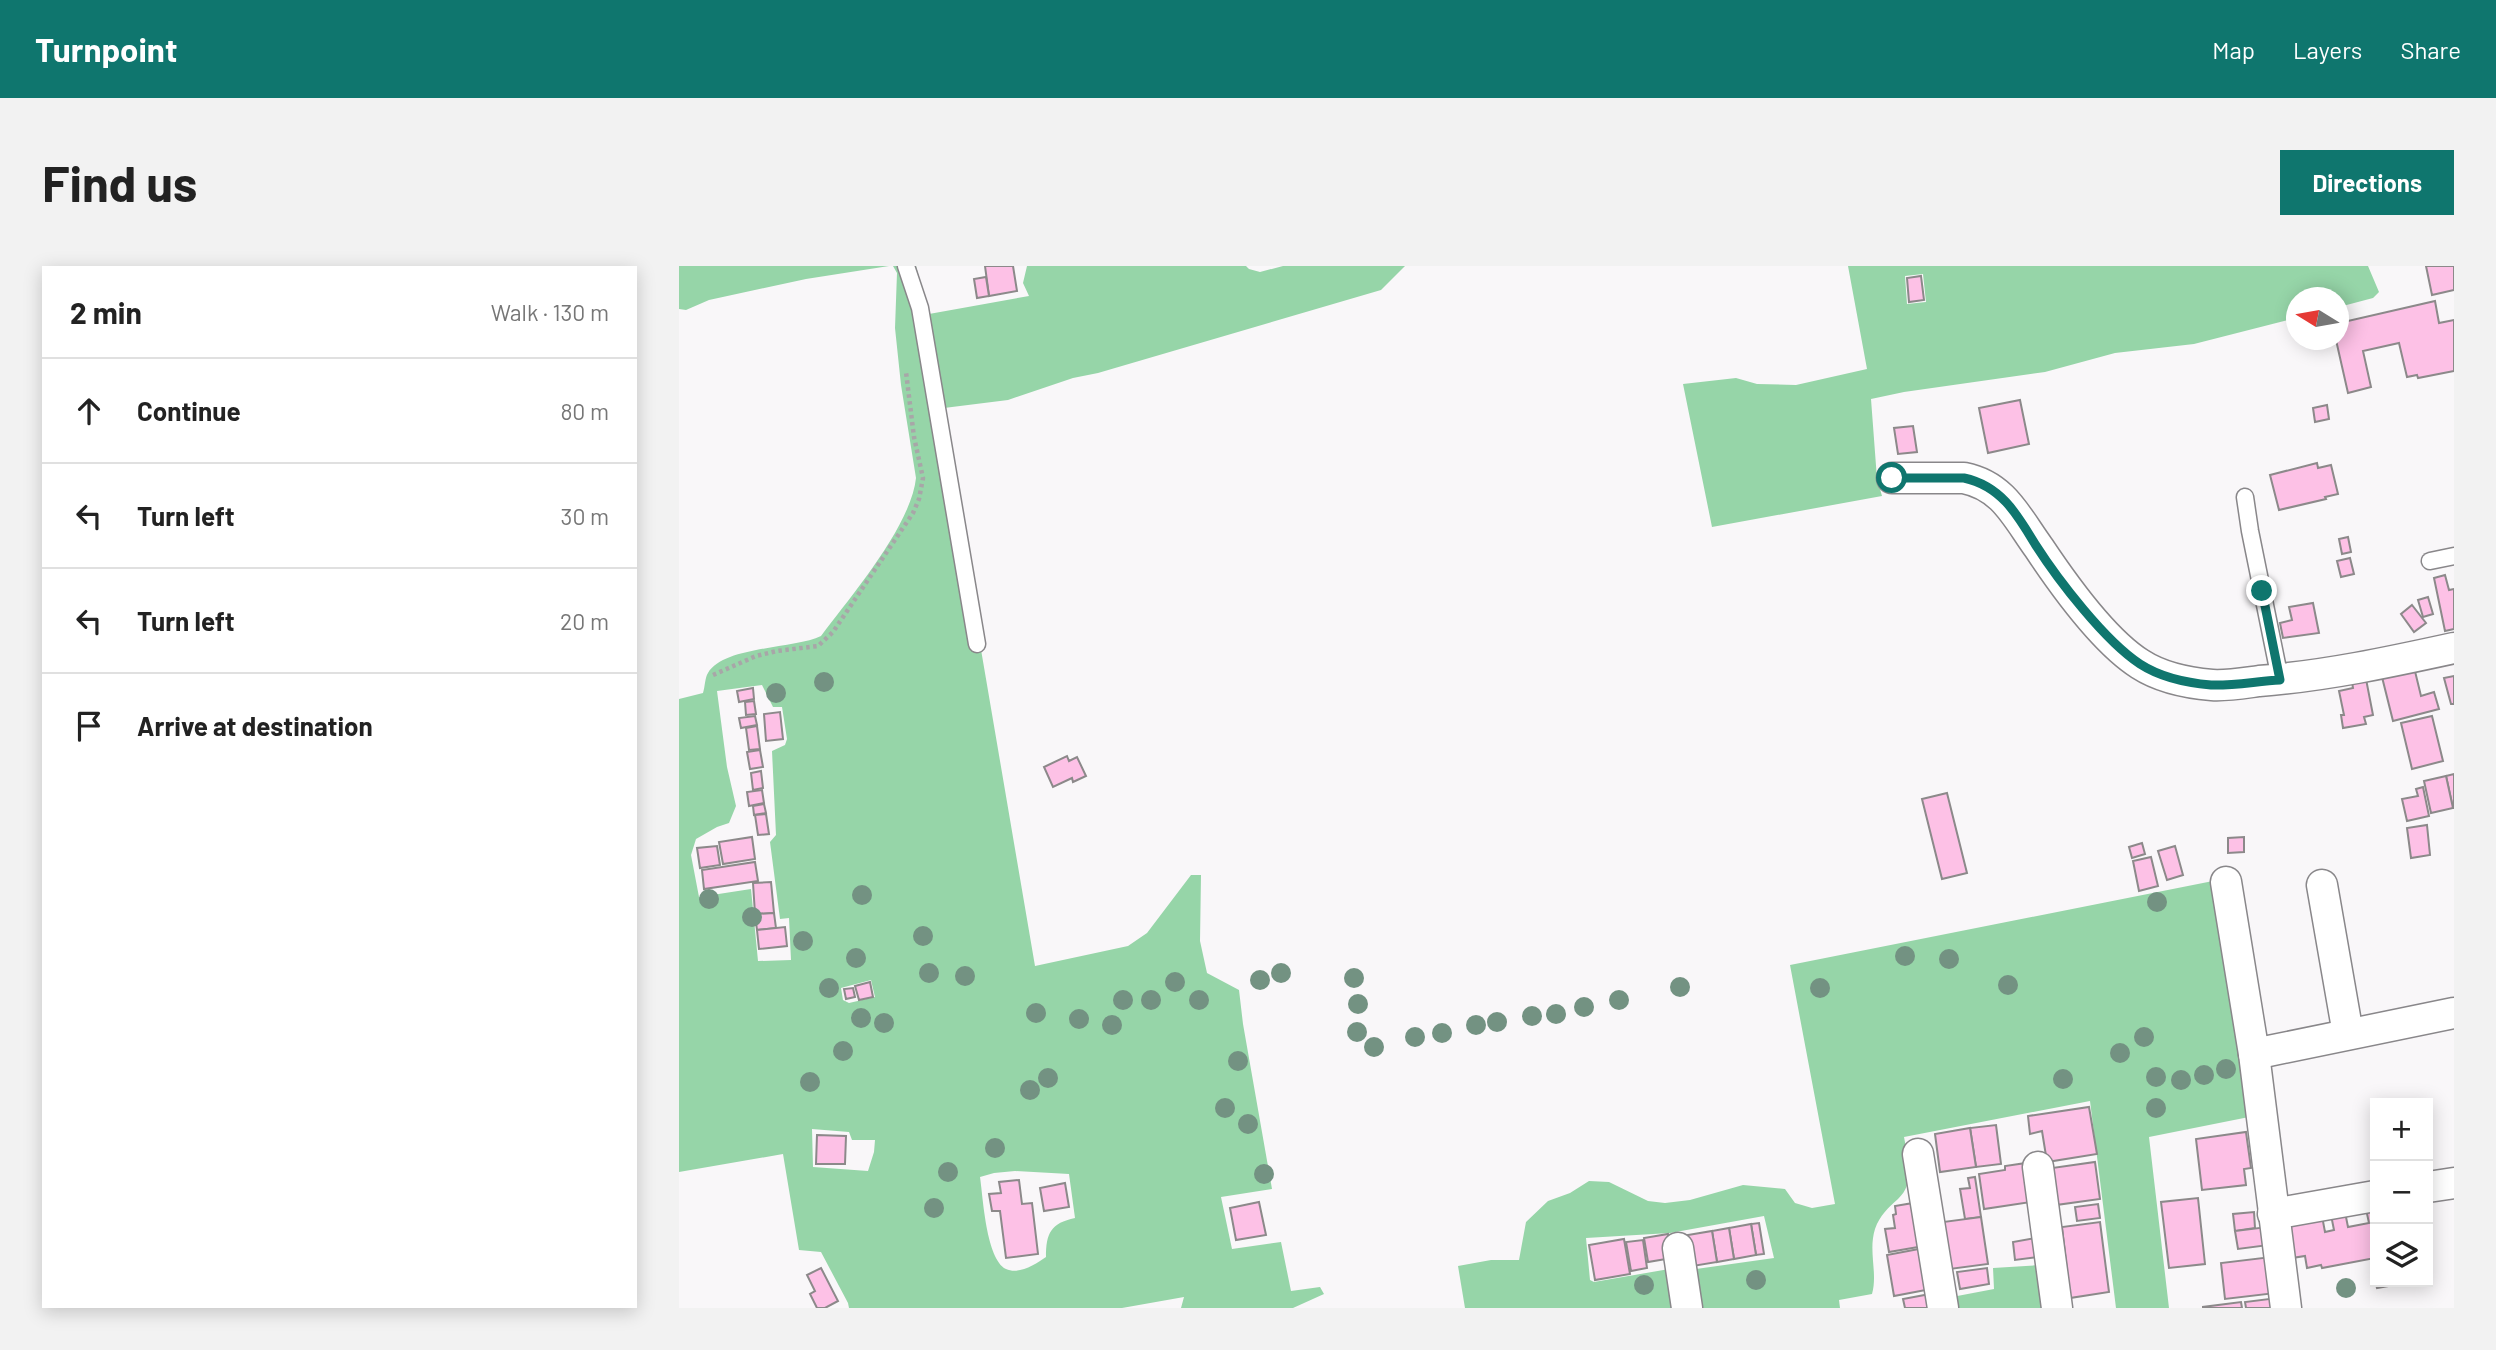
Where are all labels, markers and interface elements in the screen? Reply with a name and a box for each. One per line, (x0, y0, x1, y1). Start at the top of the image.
text: Turnpoint (35, 29, 177, 69)
text: Map (2212, 35, 2255, 64)
text: Layers (2293, 35, 2362, 64)
text: Share (2400, 35, 2461, 64)
button: Directions (2280, 150, 2454, 215)
text: Find us (42, 153, 197, 212)
north arrow (2286, 287, 2349, 350)
text: 2 min (70, 294, 142, 330)
text: Walk · 130 m (491, 298, 609, 326)
icon: ahead (70, 392, 108, 430)
text: Continue (137, 395, 241, 426)
text: 80 m (560, 397, 609, 425)
route start (1876, 462, 1907, 493)
icon: left (70, 497, 108, 535)
text: Turn left (137, 500, 235, 531)
text: 30 m (561, 502, 609, 530)
route end (2246, 575, 2277, 606)
icon: left (70, 602, 108, 640)
text: Turn left (137, 605, 235, 636)
text: 20 m (560, 607, 609, 635)
icon: arrive (70, 707, 108, 745)
text: Arrive at destination (137, 710, 373, 741)
map controls (2370, 1098, 2433, 1287)
button: + (2370, 1098, 2433, 1161)
button: − (2370, 1161, 2433, 1224)
button: layers (2370, 1224, 2433, 1287)

